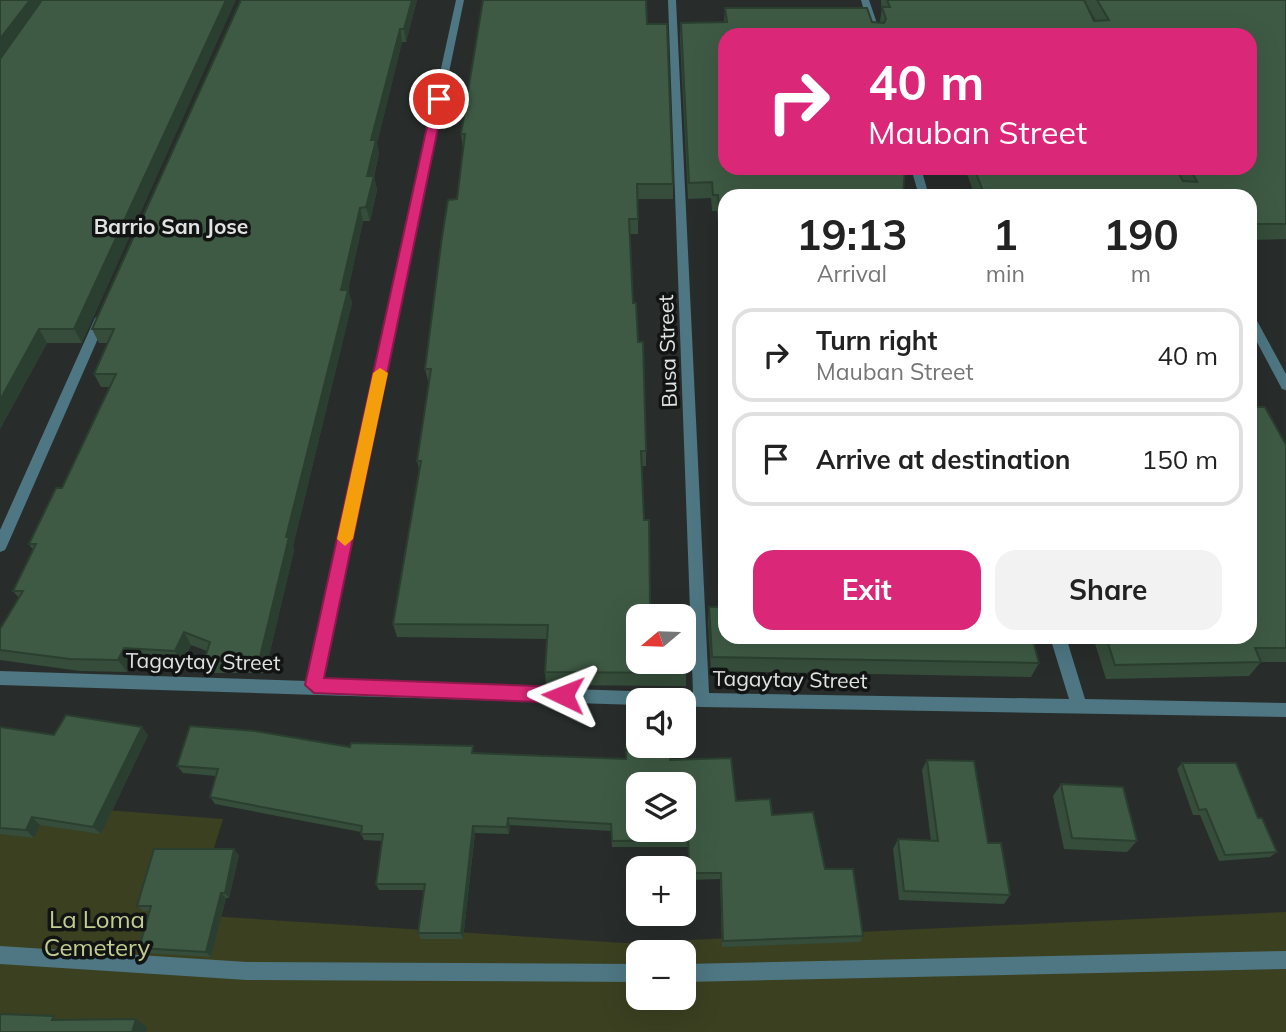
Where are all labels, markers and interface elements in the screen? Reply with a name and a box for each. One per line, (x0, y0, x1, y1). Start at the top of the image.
text: 40 m (868, 51, 984, 112)
icon: right (753, 56, 844, 147)
pin (409, 69, 469, 129)
icon: arrive (420, 80, 458, 118)
text: Mauban Street (868, 112, 1087, 152)
text: 19:13 (796, 208, 907, 261)
text: 1 (993, 208, 1018, 261)
text: 190 (1103, 208, 1179, 261)
district label: Barrio San Jose (94, 213, 248, 239)
text: Arrival (817, 259, 887, 288)
text: min (986, 259, 1025, 288)
text: m (1131, 259, 1151, 288)
street label: Busa Street (652, 294, 682, 408)
text: Turn right (816, 324, 937, 357)
icon: right (757, 336, 795, 374)
text: 40 m (1157, 339, 1218, 372)
text: Mauban Street (816, 357, 974, 386)
icon: arrive (757, 440, 795, 478)
text: Arrive at destination (816, 443, 1071, 476)
text: 150 m (1142, 443, 1218, 476)
button: Exit (753, 550, 981, 630)
button: Share (995, 550, 1222, 630)
north arrow (626, 604, 696, 674)
map controls (626, 604, 696, 1010)
street label: Tagaytay Street (125, 647, 281, 675)
position arrow (526, 658, 600, 732)
street label: Tagaytay Street (712, 665, 868, 693)
button: sound (626, 688, 696, 758)
button: layers (626, 772, 696, 842)
button: + (626, 856, 696, 926)
park label: La Loma Cemetery (44, 904, 150, 962)
button: − (626, 940, 696, 1010)

